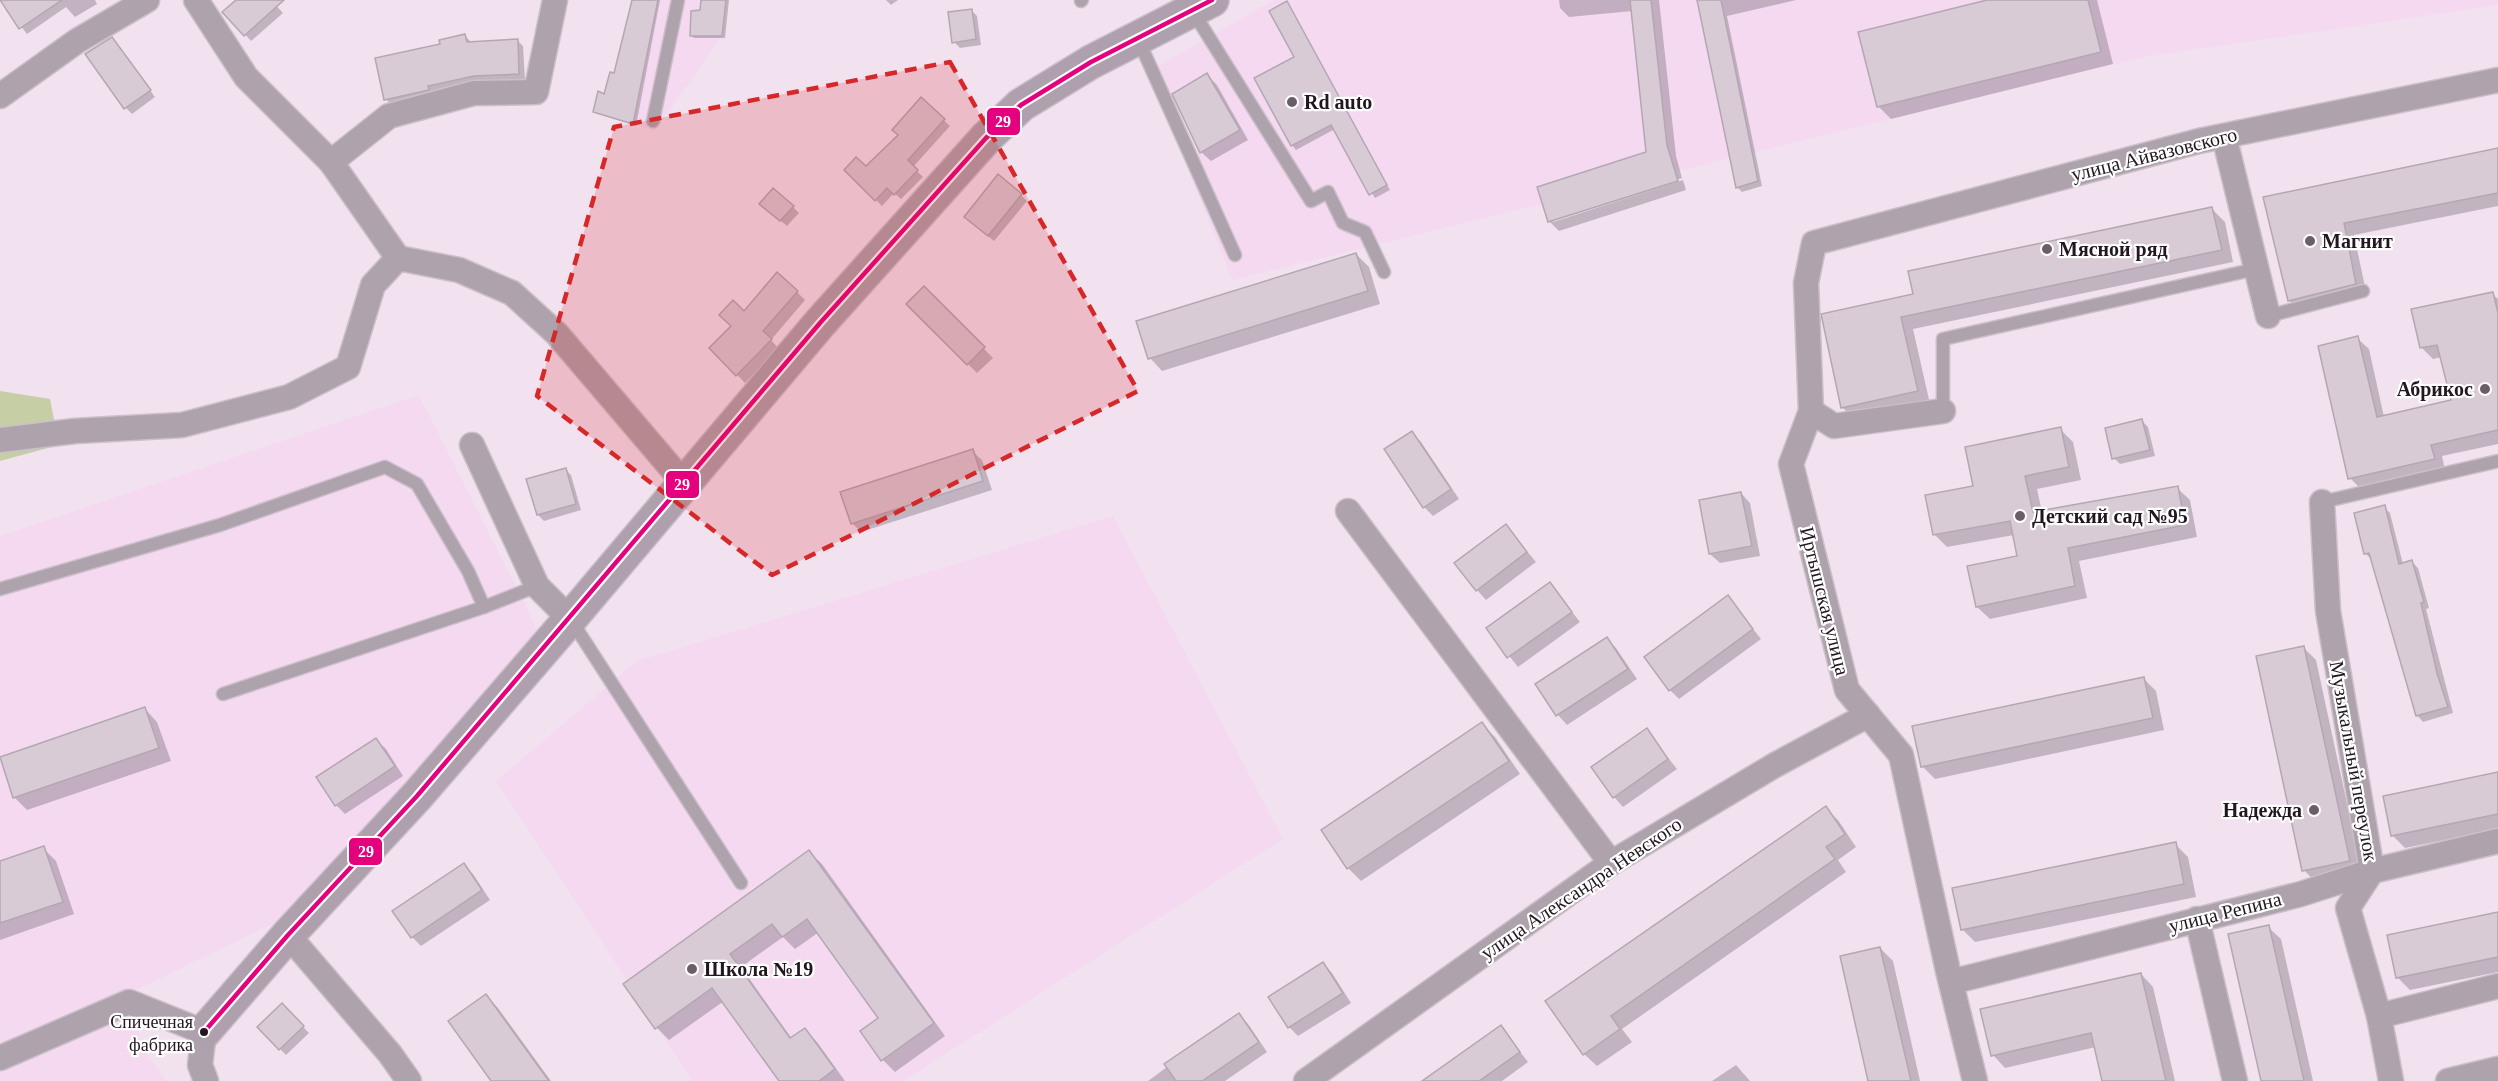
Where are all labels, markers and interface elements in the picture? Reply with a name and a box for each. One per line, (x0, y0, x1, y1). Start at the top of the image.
place label: Rd auto (1304, 91, 1372, 113)
marker: Rd auto (1285, 95, 1299, 109)
line badge: 29 (986, 107, 1021, 136)
text: 29 (995, 113, 1011, 130)
street label: улица Айвазовского (2069, 123, 2239, 186)
place label: Магнит (2322, 230, 2393, 252)
marker: Магнит (2303, 234, 2317, 248)
place label: Мясной ряд (2059, 238, 2168, 261)
marker: Мясной ряд (2040, 242, 2054, 256)
place label: Абрикос (2397, 378, 2473, 401)
marker: Абрикос (2478, 382, 2492, 396)
line badge: 29 (665, 470, 700, 499)
text: 29 (674, 476, 690, 493)
place label: Детский сад №95 (2032, 505, 2188, 528)
marker: Детский сад №95 (2013, 509, 2027, 523)
street label: Иртышская улица (1795, 524, 1854, 678)
street label: Музыкальный переулок (2325, 659, 2382, 863)
place label: Надежда (2223, 799, 2302, 821)
marker: Надежда (2307, 803, 2321, 817)
street label: улица Александра Невского (1476, 812, 1686, 964)
line badge: 29 (348, 837, 383, 866)
text: 29 (358, 843, 374, 860)
street label: улица Репина (2166, 887, 2284, 938)
place label: Школа №19 (704, 958, 813, 980)
marker: Школа №19 (685, 962, 699, 976)
place label: Спичечная фабрика (110, 1012, 193, 1055)
marker: Спичечная фабрика (198, 1026, 210, 1038)

